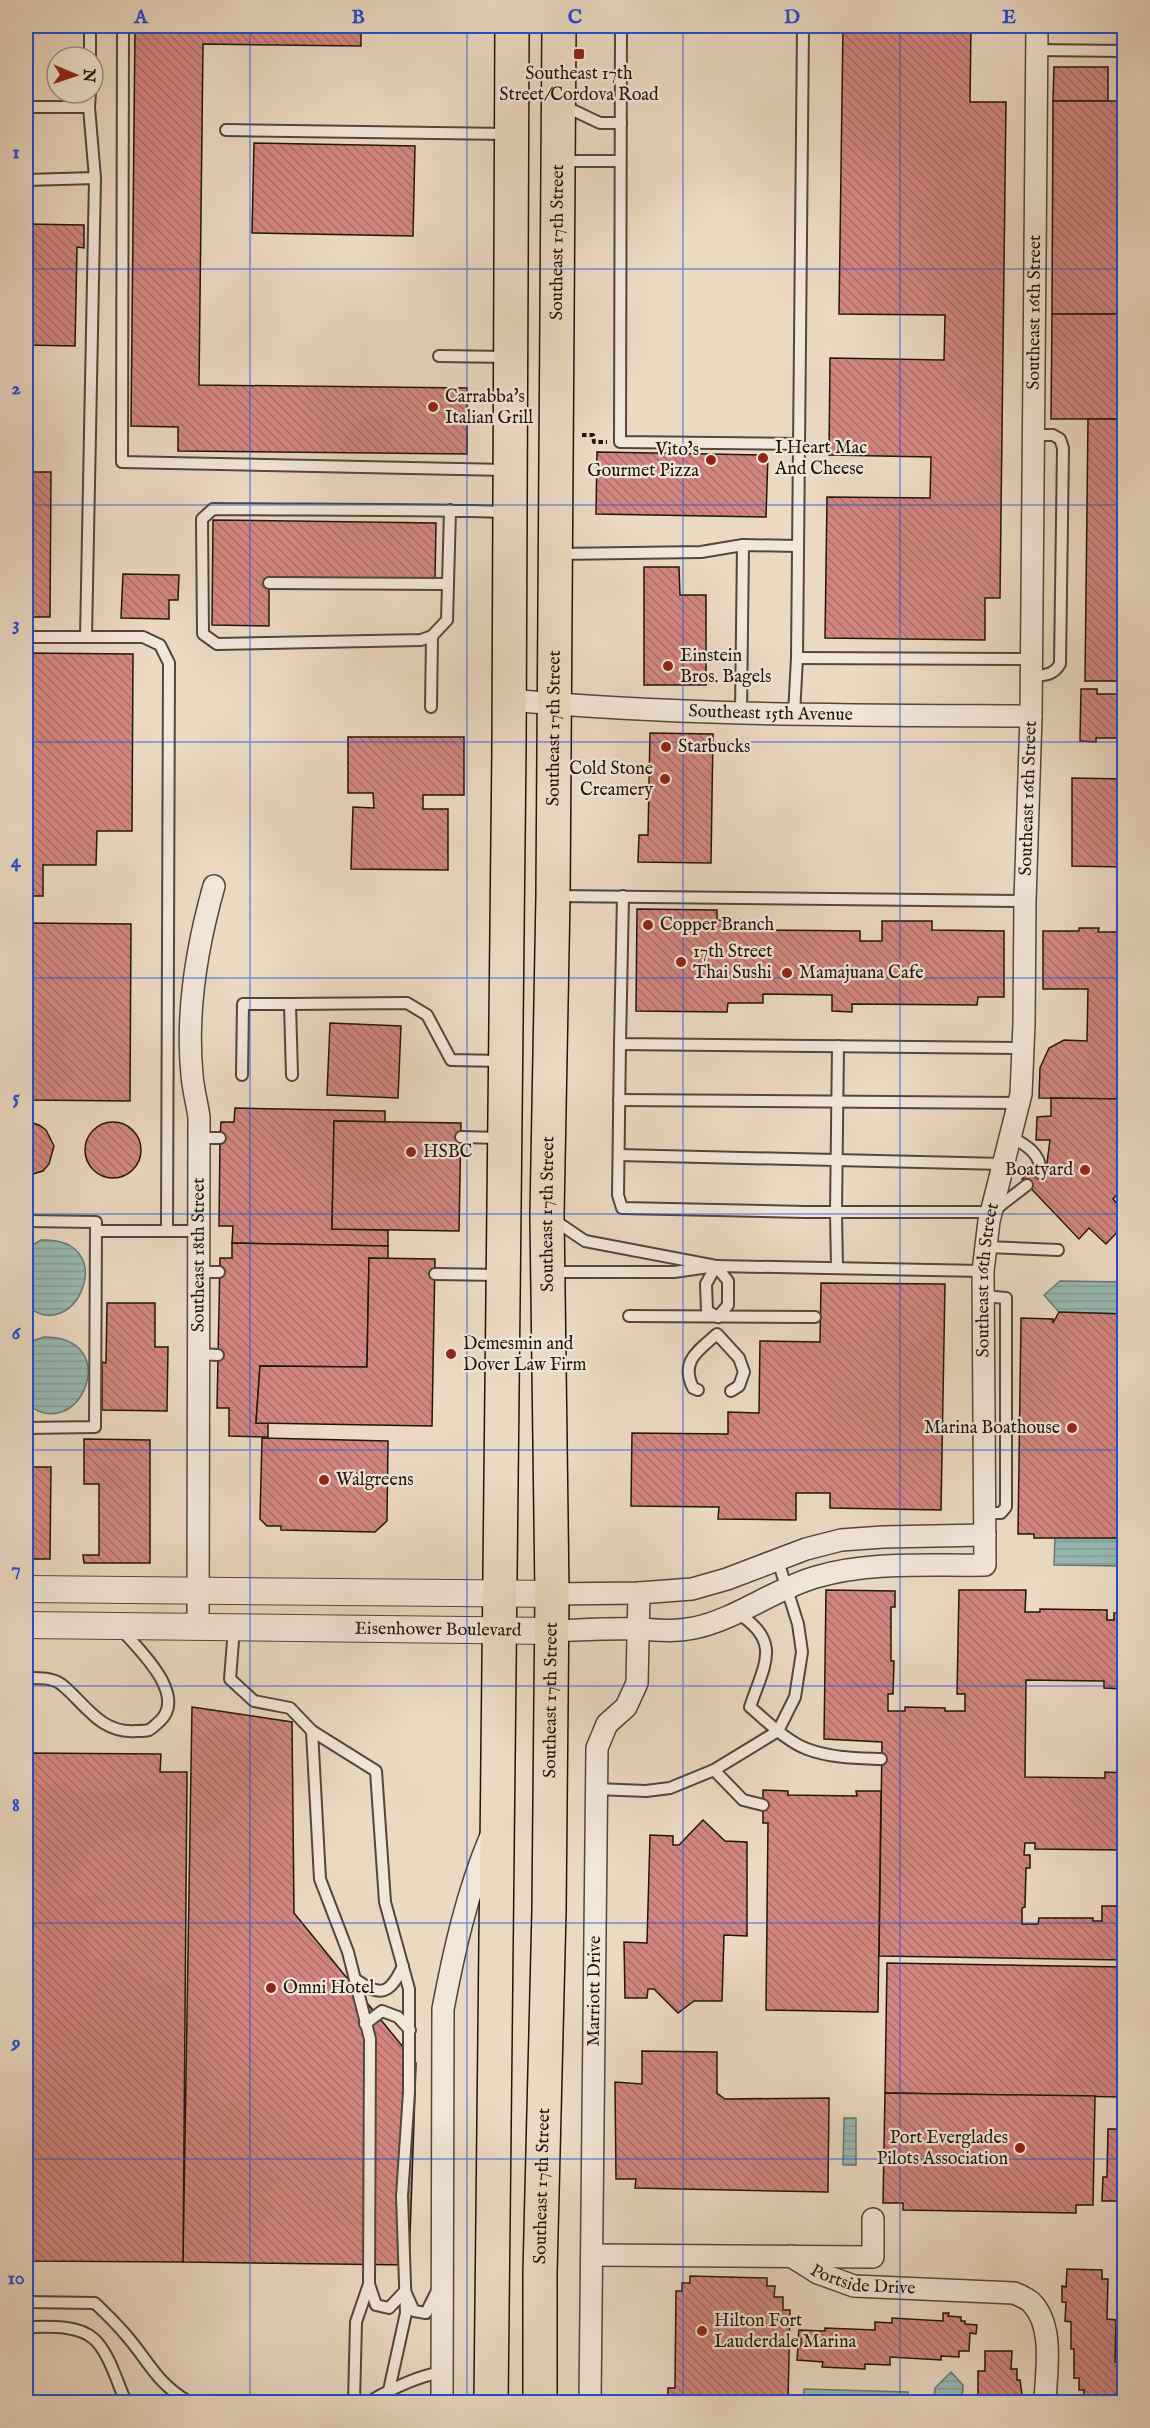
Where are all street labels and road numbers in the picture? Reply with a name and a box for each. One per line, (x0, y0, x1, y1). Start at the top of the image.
street label: Southeast 17th Street (545, 164, 570, 320)
street label: Southeast 16th Street (1022, 235, 1047, 390)
street label: Southeast 17th Street (542, 650, 566, 806)
street label: Southeast 15th Avenue (688, 700, 853, 726)
street label: Southeast 16th Street (1014, 720, 1042, 876)
street label: Southeast 17th Street (535, 1136, 560, 1292)
street label: Southeast 18th Street (187, 1178, 210, 1332)
street label: Southeast 16th Street (971, 1200, 1005, 1357)
street label: Eisenhower Boulevard (354, 1617, 522, 1642)
street label: Southeast 17th Street (539, 1622, 563, 1778)
street label: Marriott Drive (582, 1936, 606, 2046)
street label: Southeast 17th Street (529, 2108, 556, 2264)
street label: Portside Drive (805, 2259, 916, 2300)

